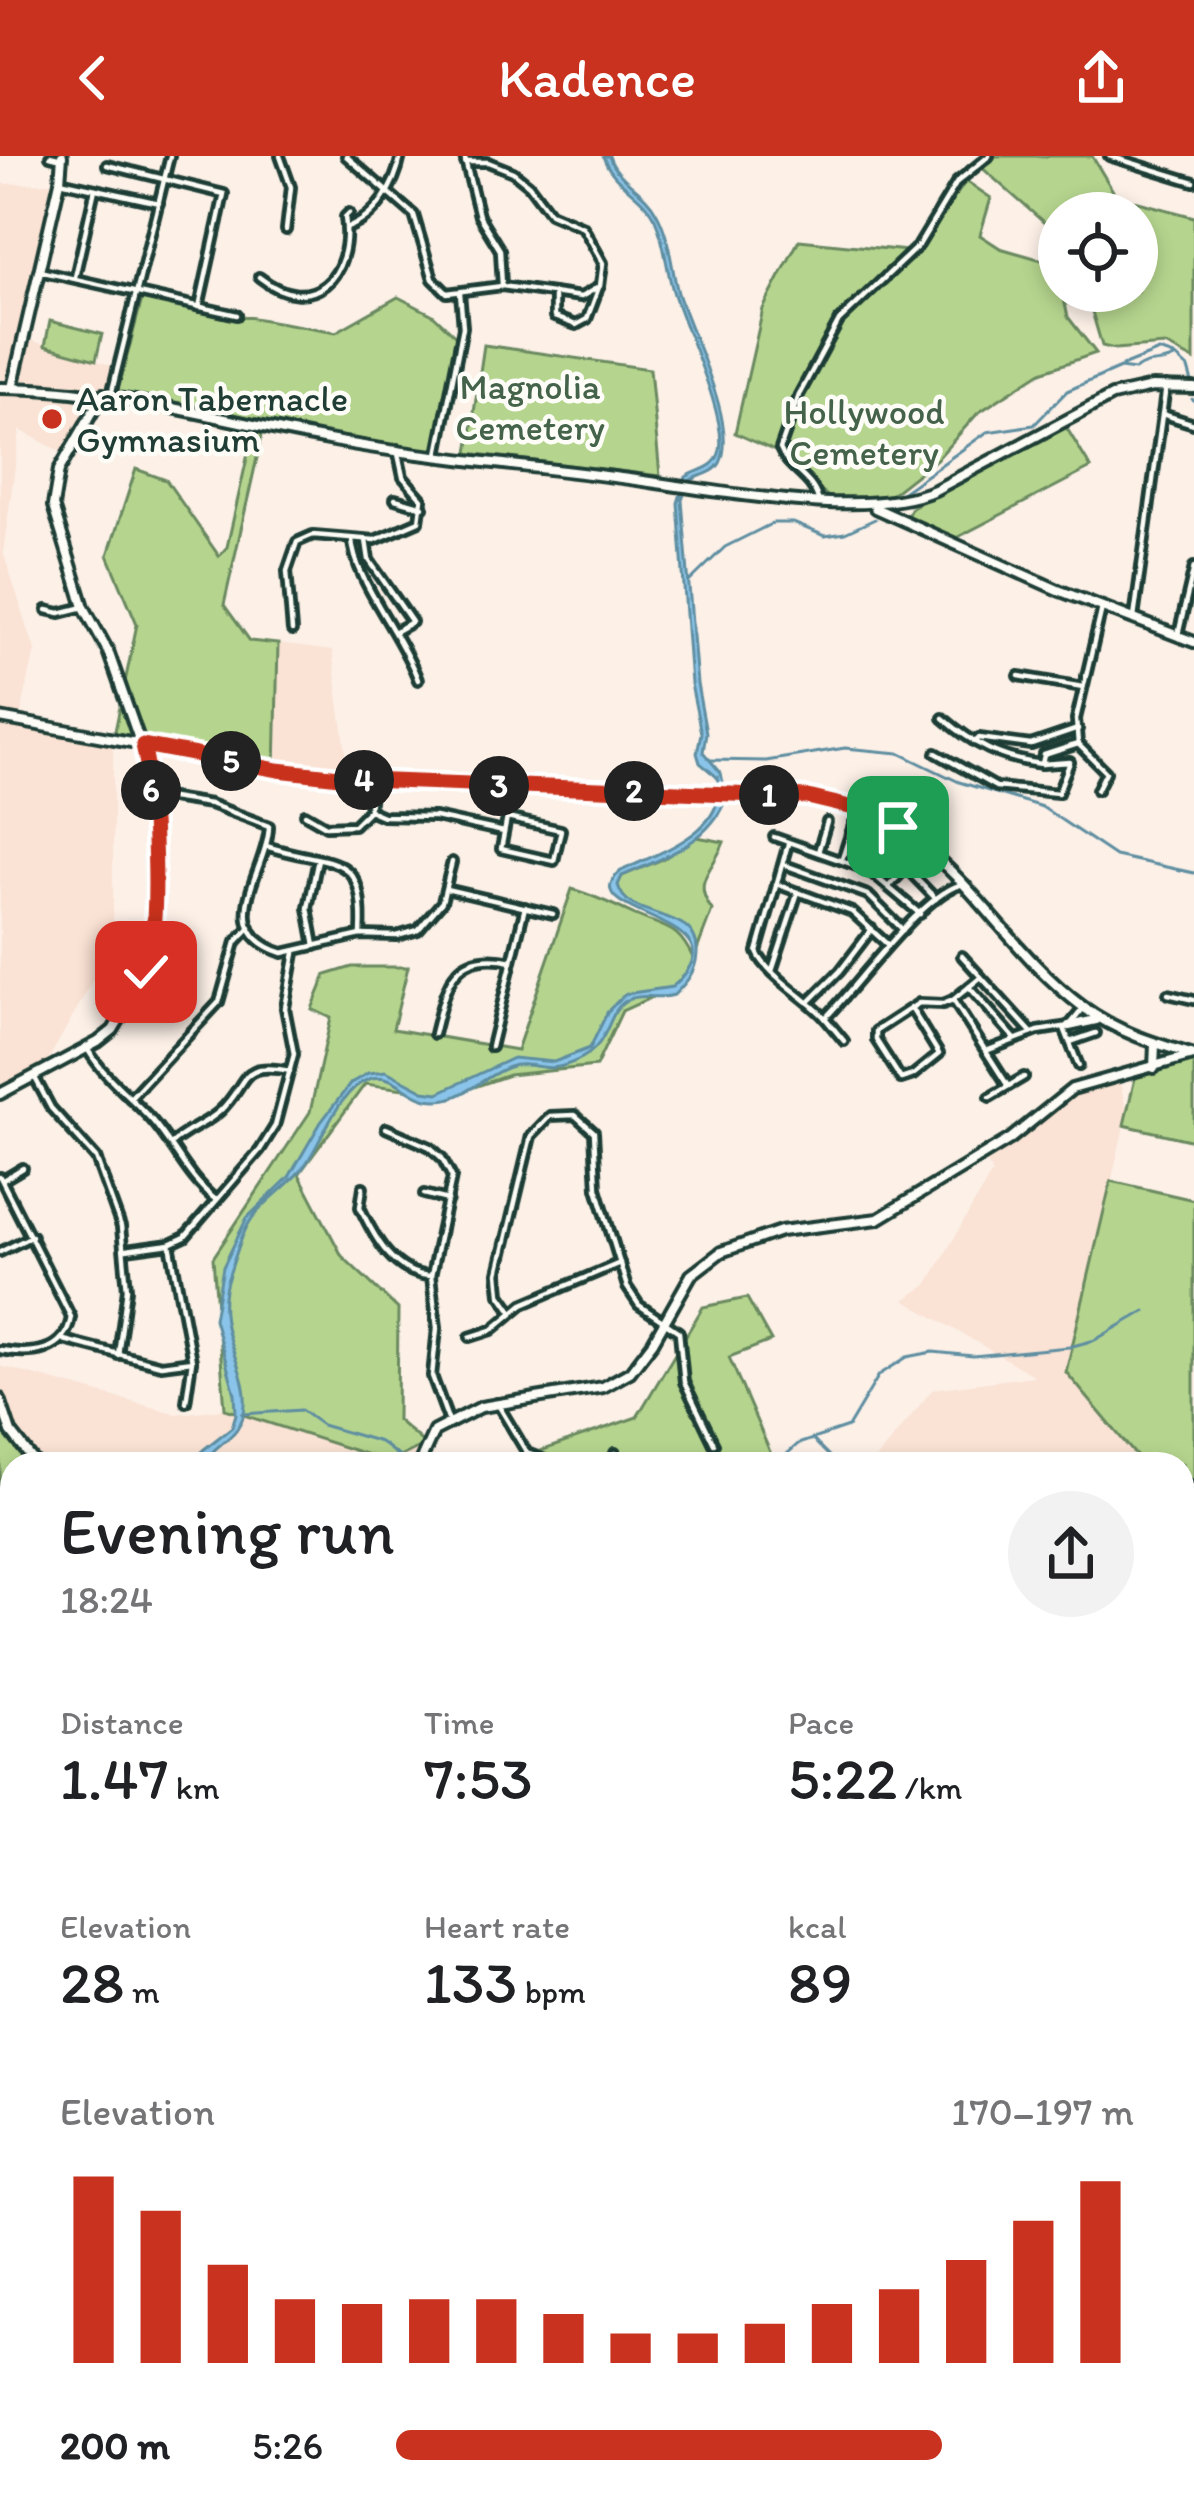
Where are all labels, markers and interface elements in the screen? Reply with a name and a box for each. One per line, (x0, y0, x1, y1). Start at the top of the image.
icon: back (60, 45, 126, 111)
icon: share (1068, 45, 1134, 111)
text: Kadence (498, 46, 696, 111)
map controls (1038, 192, 1158, 312)
button: locate (1038, 192, 1158, 312)
park label: Magnolia Cemetery (455, 365, 605, 449)
place label: Aaron Tabernacle Gymnasium (76, 377, 348, 461)
park label: Hollywood Cemetery (783, 390, 945, 474)
marker: Aaron Tabernacle Gymnasium (39, 406, 65, 432)
pin: 5 (201, 731, 261, 791)
text: 5 (222, 741, 240, 780)
pin: 4 (334, 750, 394, 810)
pin: 3 (469, 756, 529, 816)
pin: 6 (121, 760, 181, 820)
text: 4 (354, 760, 374, 799)
pin: 2 (604, 761, 664, 821)
pin: 1 (739, 765, 799, 825)
text: 3 (490, 766, 508, 805)
text: 6 (142, 770, 160, 809)
text: 2 (625, 771, 643, 810)
text: 1 (761, 775, 777, 814)
pin (847, 776, 949, 878)
icon: arrive (865, 794, 931, 860)
pin (95, 921, 197, 1023)
icon: check (113, 939, 179, 1005)
text: Evening run (60, 1491, 395, 1571)
button: share (1008, 1491, 1134, 1617)
text: 18:24 (60, 1576, 153, 1623)
text: Distance (60, 1703, 184, 1742)
text: Time (424, 1703, 494, 1742)
text: Pace (788, 1703, 854, 1742)
text: 1.47 (60, 1742, 168, 1814)
text: 7:53 (424, 1742, 533, 1814)
text: 5:22 (788, 1742, 897, 1814)
text: km (168, 1768, 219, 1807)
text: /km (897, 1768, 962, 1807)
text: Elevation (60, 1907, 191, 1946)
text: Heart rate (424, 1907, 570, 1946)
text: kcal (788, 1907, 847, 1946)
text: 28 (60, 1946, 124, 2018)
text: 133 (424, 1946, 517, 2018)
text: 89 (788, 1946, 852, 2018)
text: m (124, 1972, 160, 2011)
text: bpm (517, 1972, 586, 2011)
text: Elevation (60, 2088, 215, 2135)
text: 170–197 m (951, 2088, 1134, 2135)
text: 200 m (60, 2422, 170, 2469)
text: 5:26 (252, 2422, 323, 2469)

